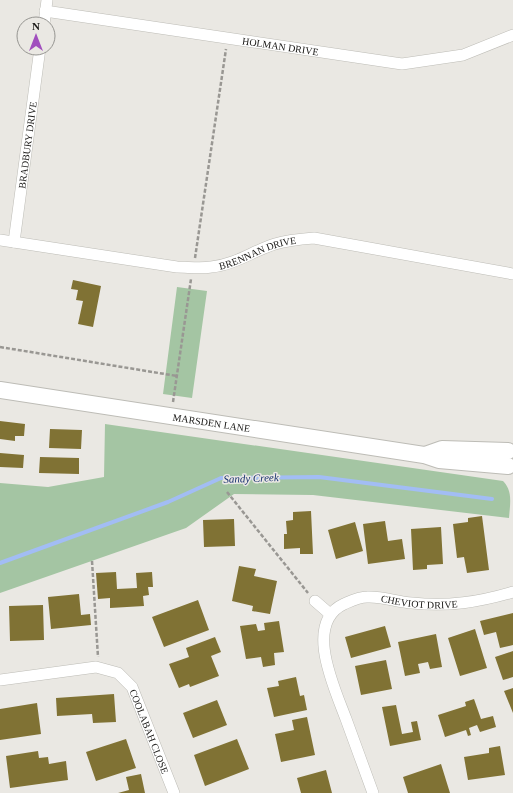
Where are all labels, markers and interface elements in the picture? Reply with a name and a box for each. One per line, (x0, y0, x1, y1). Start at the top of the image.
north arrow (16, 16, 56, 56)
text: N (32, 20, 40, 32)
street label: HOLMAN DRIVE (241, 35, 319, 58)
street label: BRADBURY DRIVE (16, 101, 39, 189)
street label: BRENNAN DRIVE (218, 235, 297, 272)
street label: MARSDEN LANE (172, 412, 251, 434)
water label: Sandy Creek (223, 471, 280, 485)
street label: CHEVIOT DRIVE (380, 593, 458, 610)
street label: COOLABAH CLOSE (127, 688, 171, 775)

